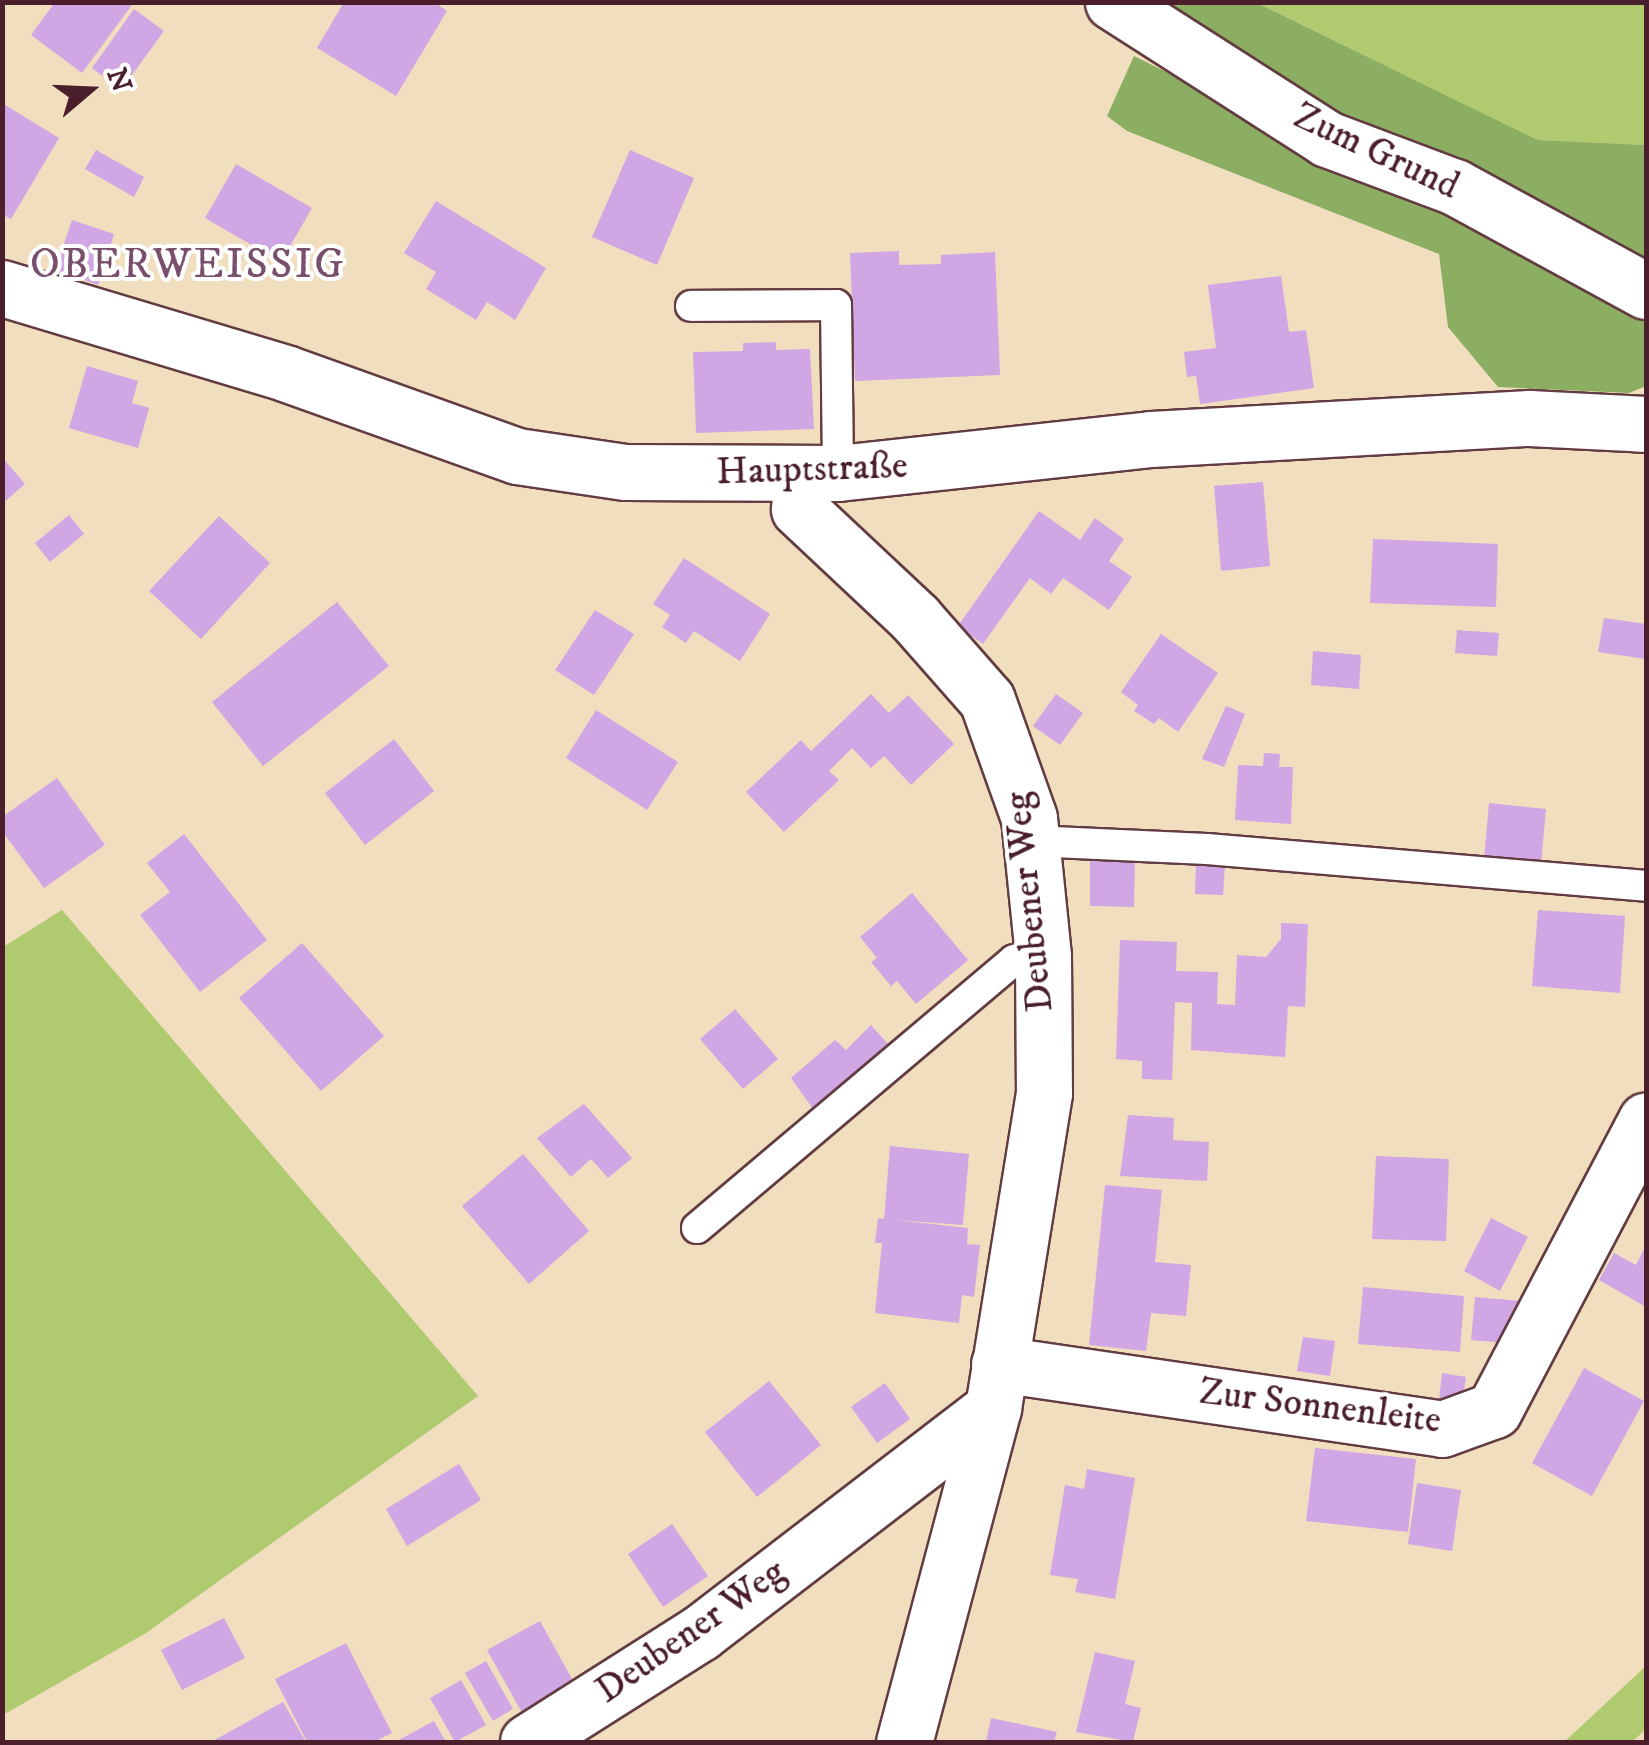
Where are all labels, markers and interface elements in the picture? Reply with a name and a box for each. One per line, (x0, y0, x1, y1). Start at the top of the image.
north arrow (40, 40, 140, 140)
text: N (99, 63, 139, 97)
street label: Zum Grund (1286, 94, 1466, 210)
district label: OBERWEISSIG (30, 240, 346, 290)
street label: Hauptstraße (716, 444, 908, 496)
street label: Deubener Weg (996, 790, 1064, 1014)
street label: Zur Sonnenleite (1197, 1370, 1443, 1444)
street label: Deubener Weg (587, 1550, 795, 1714)

